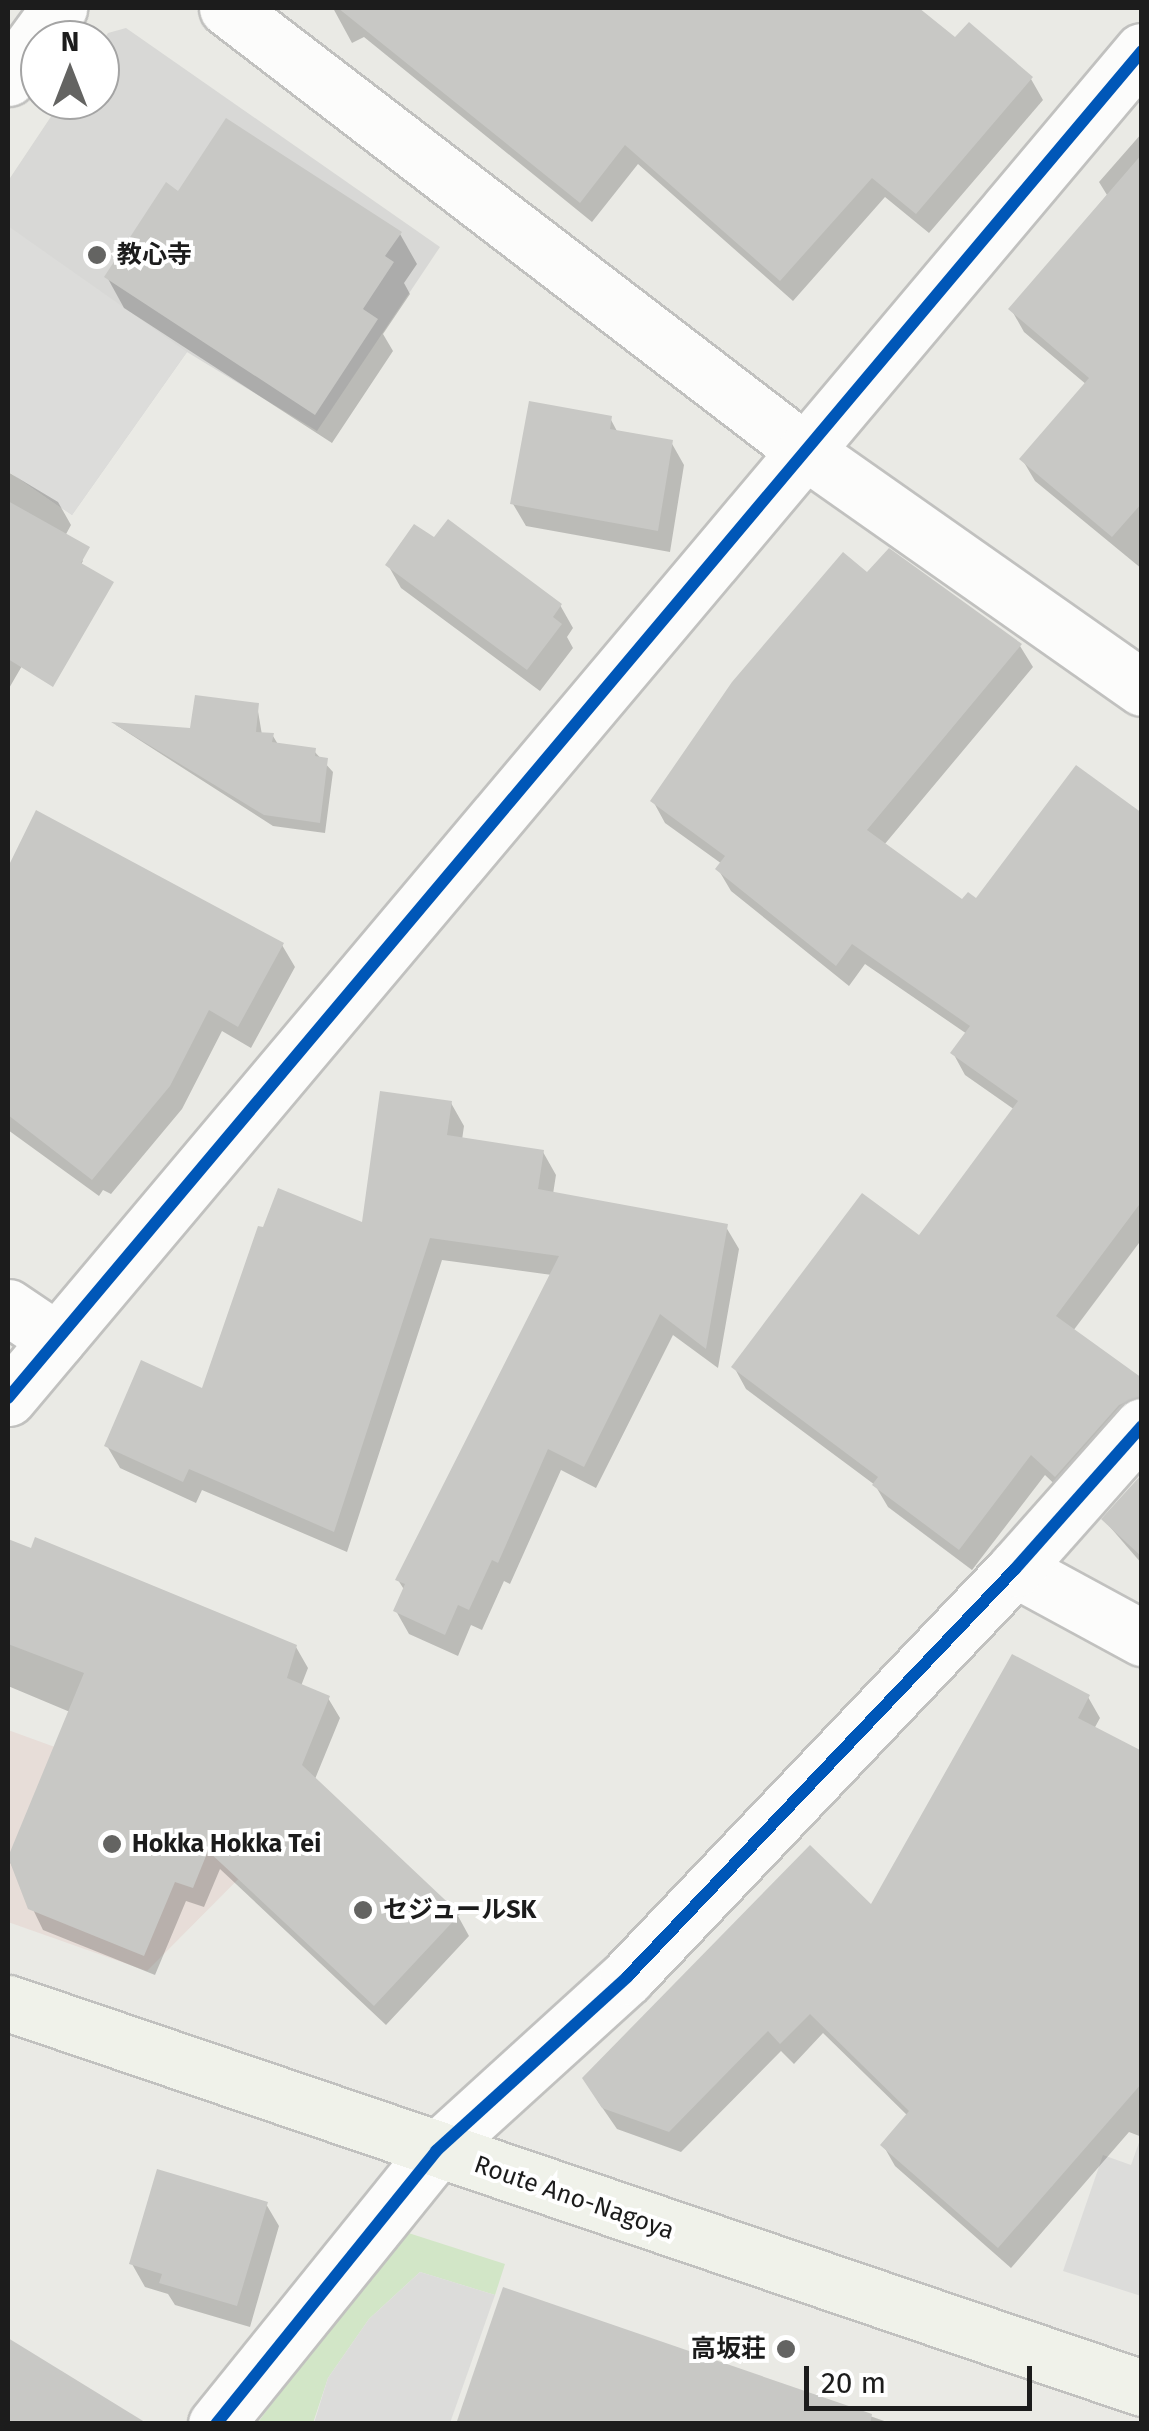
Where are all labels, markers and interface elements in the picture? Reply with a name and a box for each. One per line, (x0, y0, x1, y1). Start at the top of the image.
north arrow (20, 20, 120, 120)
text: N (61, 25, 79, 58)
place label: 教心寺 (117, 240, 192, 270)
marker: 教心寺 (86, 244, 108, 266)
place label: Hokka Hokka Tei (132, 1829, 321, 1859)
marker: Hokka Hokka Tei (101, 1833, 123, 1855)
place label: セジュールSK (383, 1895, 538, 1925)
marker: セジュールSK (352, 1899, 374, 1921)
street label: Route Ano-Nagoya (470, 2150, 678, 2246)
place label: 高坂荘 (691, 2334, 766, 2364)
marker: 高坂荘 (775, 2338, 797, 2360)
scale bar (809, 2346, 1036, 2408)
text: 20 m (821, 2365, 886, 2401)

